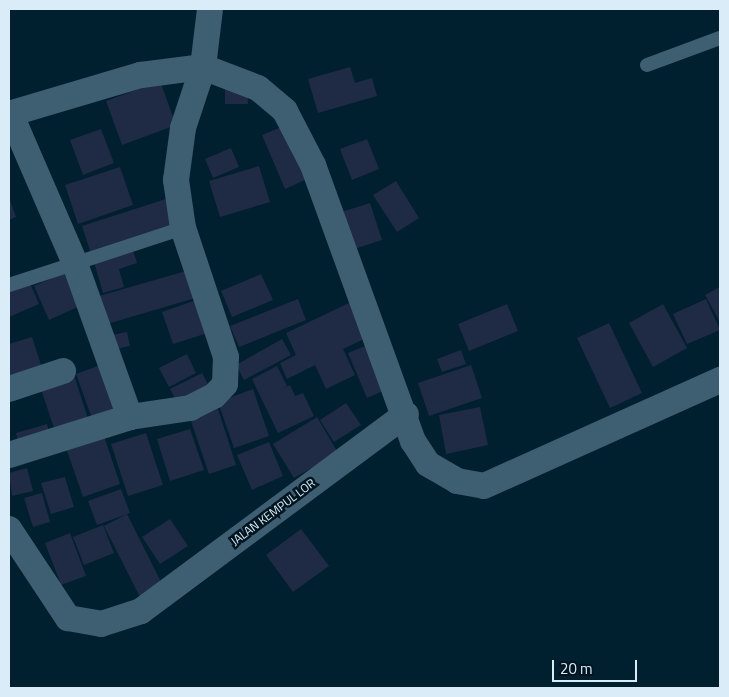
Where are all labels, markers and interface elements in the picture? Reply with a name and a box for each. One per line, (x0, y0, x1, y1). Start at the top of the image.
street label: JALAN KEMPUL LOR (228, 476, 318, 548)
scale bar (554, 650, 639, 682)
text: 20 m (560, 657, 593, 680)

